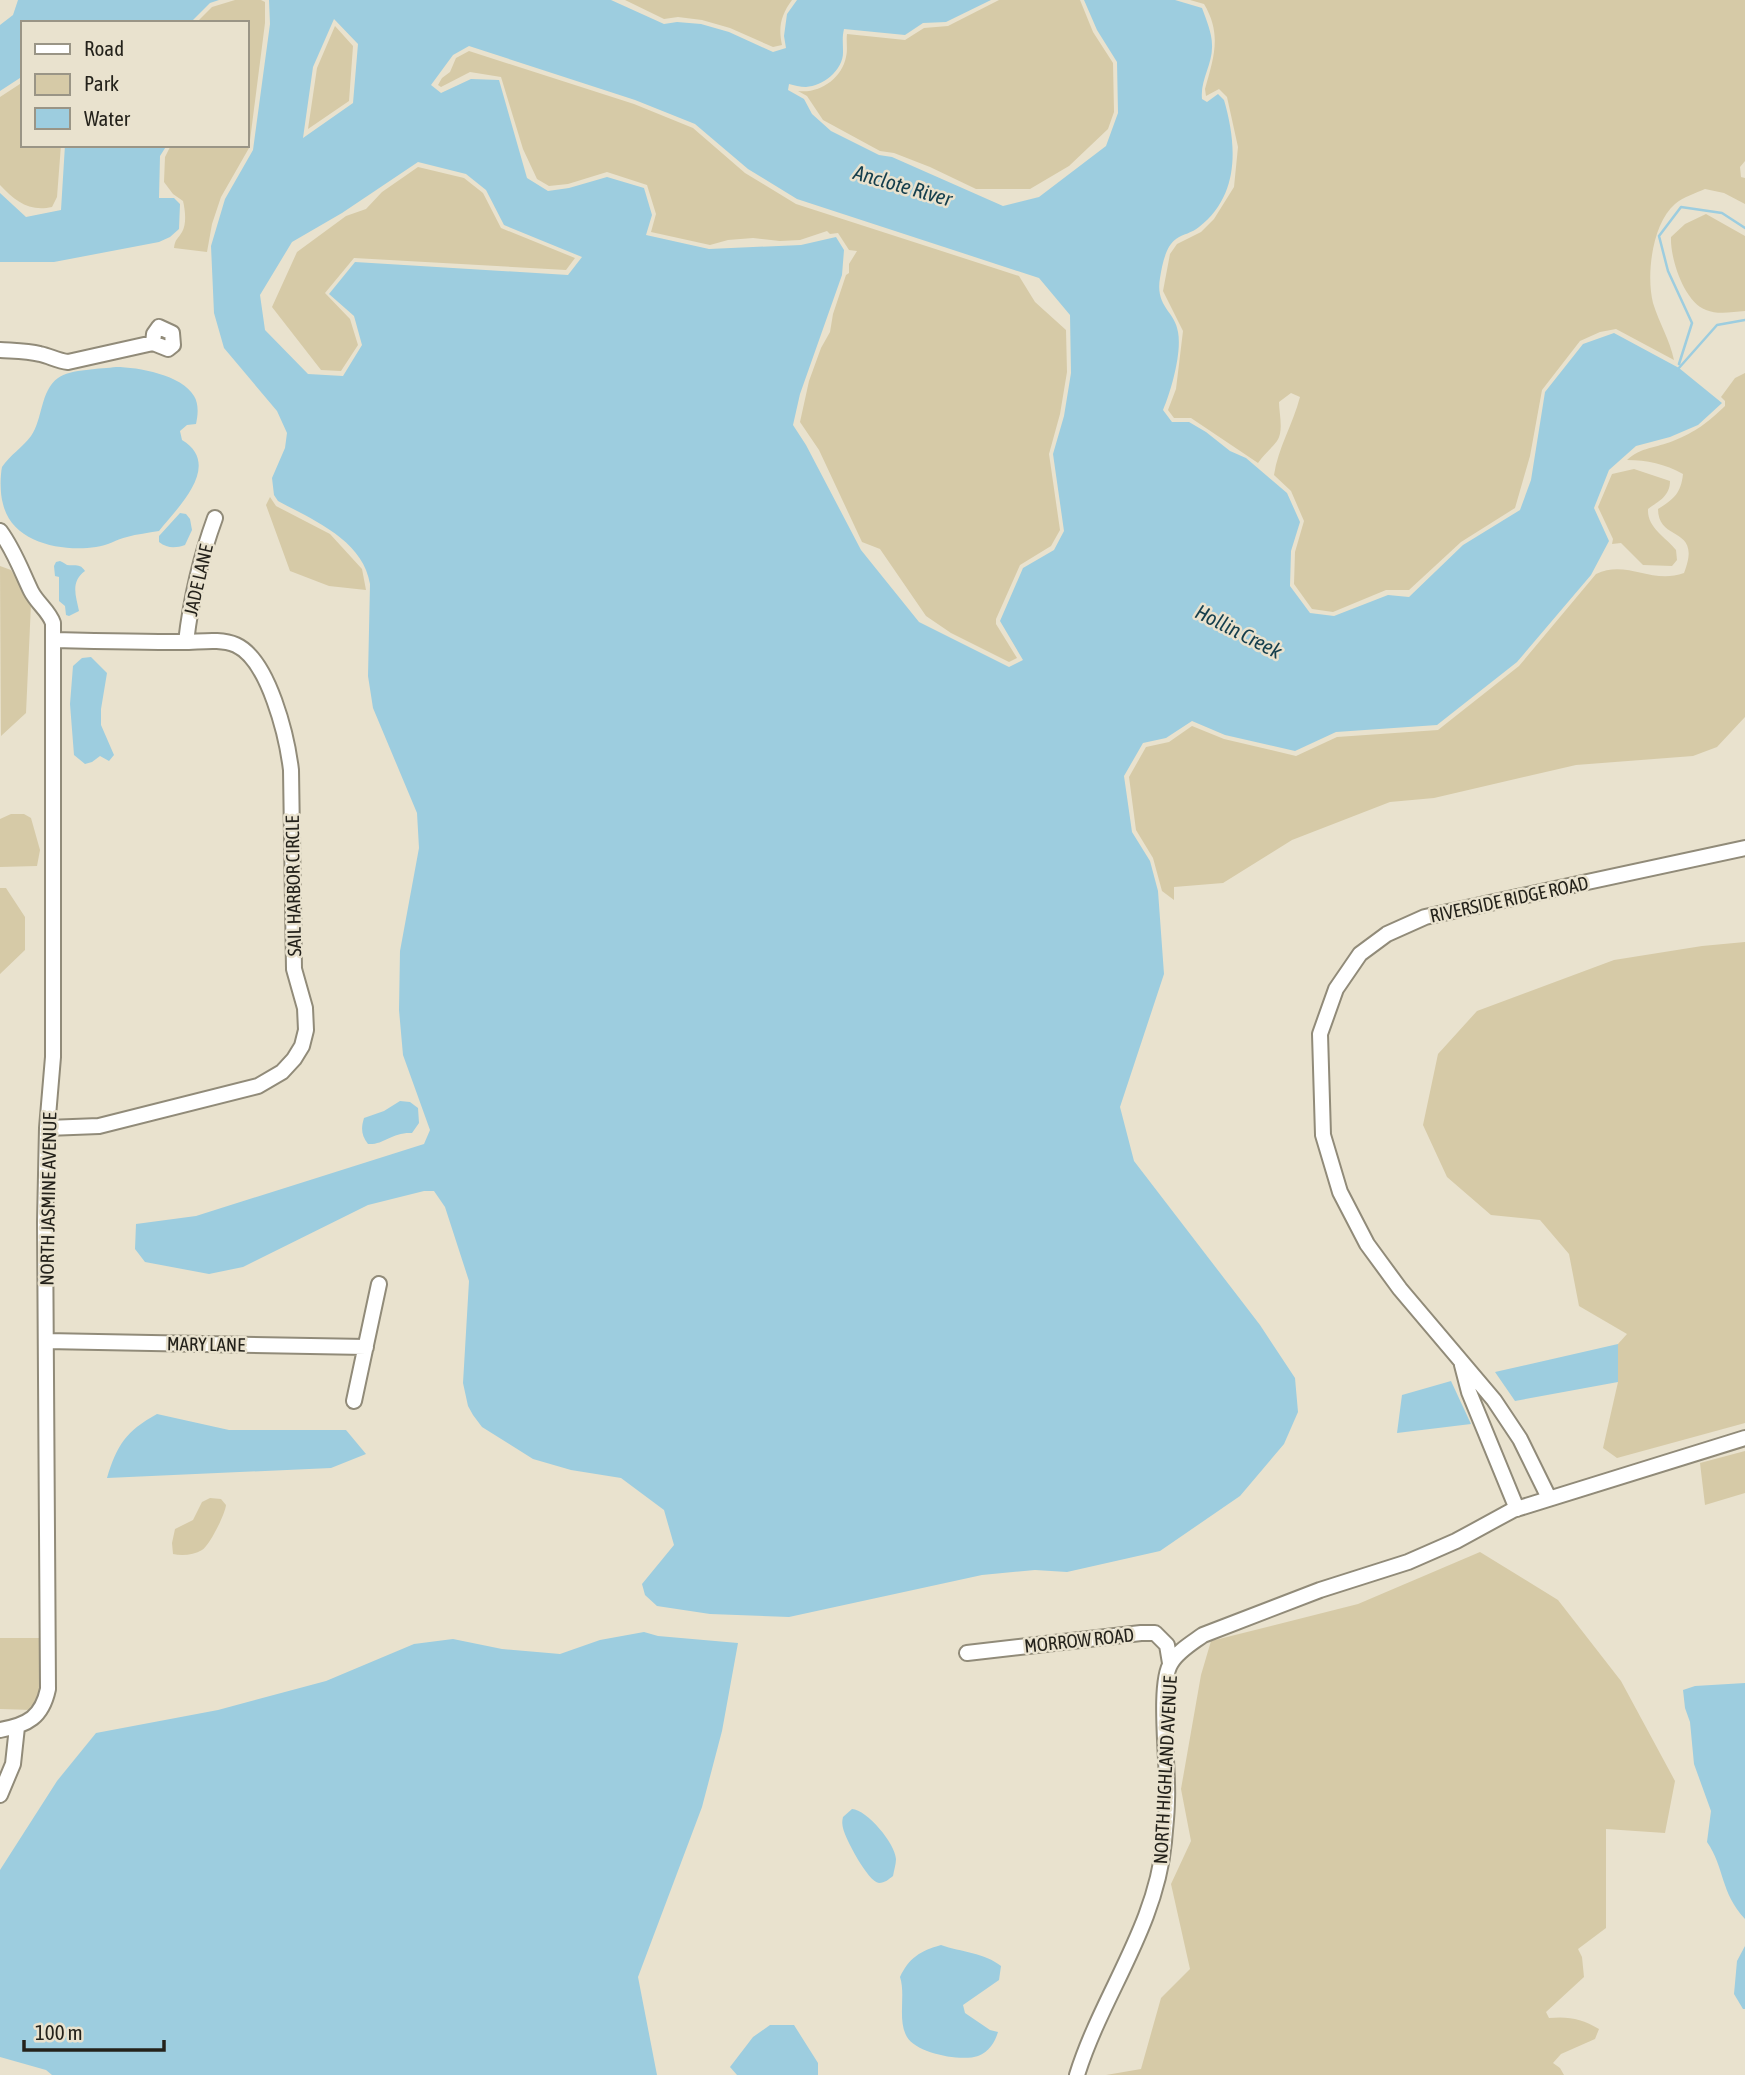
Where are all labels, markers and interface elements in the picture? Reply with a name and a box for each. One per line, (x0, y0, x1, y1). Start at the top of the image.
legend (21, 21, 248, 147)
text: Road (84, 36, 124, 60)
text: Park (84, 71, 119, 95)
text: Water (84, 106, 131, 130)
water label: Anclote River (850, 159, 956, 211)
street label: JADE LANE (179, 542, 217, 618)
water label: Hollin Creek (1192, 599, 1287, 663)
street label: SAIL HARBOR CIRCLE (281, 815, 305, 957)
street label: RIVERSIDE RIDGE ROAD (1428, 871, 1590, 927)
street label: NORTH JASMINE AVENUE (35, 1112, 61, 1286)
street label: MARY LANE (167, 1332, 245, 1356)
street label: MORROW ROAD (1023, 1623, 1135, 1657)
street label: NORTH HIGHLAND AVENUE (1149, 1675, 1181, 1865)
scale bar (24, 2008, 164, 2052)
text: 100 m (35, 2020, 83, 2044)

